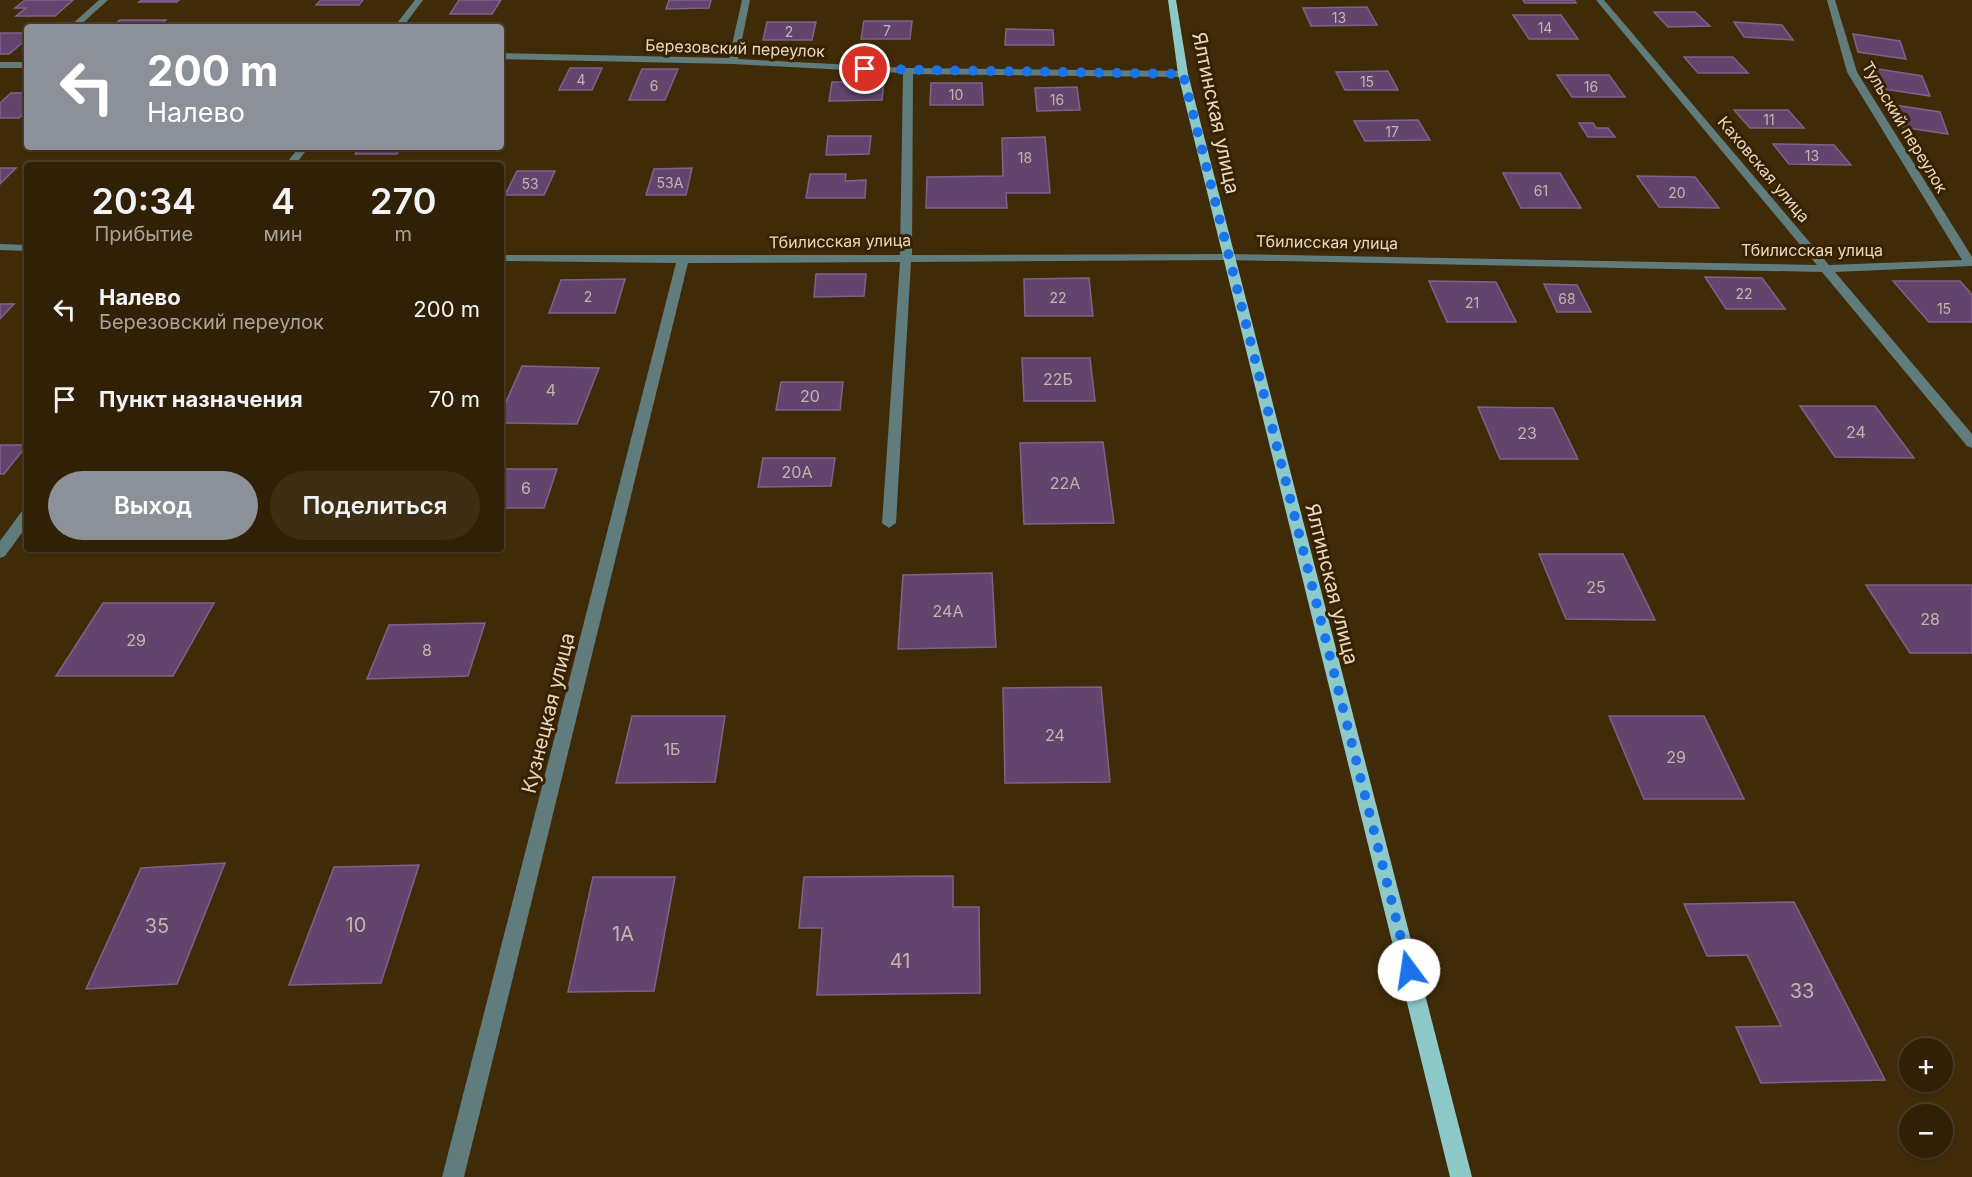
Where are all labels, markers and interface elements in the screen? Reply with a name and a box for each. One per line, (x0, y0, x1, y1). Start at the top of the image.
house number: 13 (1332, 9, 1346, 26)
house number: 14 (1538, 19, 1552, 36)
house number: 7 (883, 22, 891, 39)
house number: 2 (785, 23, 793, 40)
street label: Ялтинская улица (1187, 30, 1245, 196)
street label: Березовский переулок (645, 35, 826, 61)
pin (839, 43, 890, 94)
text: 200 m (147, 45, 278, 96)
icon: left (48, 48, 126, 126)
icon: arrive (848, 52, 881, 85)
street label: Тульский переулок (1858, 57, 1952, 197)
house number: 4 (576, 71, 586, 88)
house number: 15 (1360, 73, 1374, 90)
house number: 6 (650, 77, 658, 94)
house number: 16 (1584, 78, 1598, 95)
house number: 10 (949, 86, 963, 103)
house number: 16 (1050, 91, 1064, 108)
text: Налево (147, 96, 245, 129)
house number: 11 (1763, 111, 1775, 128)
street label: Каховская улица (1714, 112, 1814, 226)
house number: 17 (1385, 123, 1399, 140)
house number: 13 (1805, 147, 1819, 164)
house number: 18 (1018, 149, 1032, 166)
house number: 53А (657, 174, 684, 191)
house number: 53 (521, 175, 539, 192)
text: 20:34 (92, 179, 196, 223)
text: 4 (271, 179, 295, 223)
text: 270 (370, 179, 436, 223)
house number: 61 (1534, 182, 1548, 199)
house number: 20 (1668, 184, 1686, 201)
text: Прибытие (94, 222, 193, 246)
text: мин (264, 222, 303, 246)
text: m (395, 222, 412, 246)
street label: Тбилисская улица (769, 230, 911, 252)
street label: Тбилисская улица (1256, 231, 1398, 253)
street label: Тбилисская улица (1741, 240, 1883, 260)
text: Налево (99, 284, 181, 310)
house number: 22 (1735, 285, 1753, 302)
house number: 2 (584, 288, 592, 305)
house number: 22 (1049, 289, 1067, 306)
house number: 68 (1558, 290, 1576, 307)
icon: left (48, 293, 81, 326)
house number: 21 (1465, 294, 1479, 311)
text: 200 m (413, 296, 480, 322)
house number: 15 (1937, 300, 1951, 317)
text: Березовский переулок (99, 310, 324, 334)
house number: 22Б (1043, 369, 1073, 389)
house number: 4 (546, 380, 556, 400)
icon: arrive (48, 383, 81, 416)
text: Пункт назначения (99, 386, 303, 412)
text: 70 m (429, 386, 480, 412)
house number: 20 (800, 386, 820, 406)
house number: 24 (1846, 422, 1866, 442)
house number: 23 (1517, 423, 1537, 443)
house number: 20А (782, 462, 812, 482)
button: Выход (48, 471, 258, 540)
button: Поделиться (270, 471, 480, 540)
house number: 22А (1050, 473, 1080, 493)
house number: 6 (521, 478, 531, 498)
street label: Ялтинская улица (1300, 501, 1364, 667)
house number: 25 (1586, 577, 1606, 597)
house number: 24А (933, 601, 963, 621)
house number: 28 (1920, 609, 1940, 629)
house number: 29 (126, 630, 146, 650)
street label: Кузнецкая улица (516, 630, 580, 796)
house number: 8 (422, 640, 432, 660)
house number: 24 (1045, 725, 1065, 745)
house number: 1Б (664, 739, 680, 759)
house number: 29 (1666, 747, 1686, 767)
house number: 10 (346, 913, 366, 937)
house number: 35 (145, 914, 169, 938)
house number: 1А (612, 922, 634, 946)
position arrow (1377, 938, 1441, 1002)
house number: 41 (890, 949, 910, 973)
house number: 33 (1790, 979, 1814, 1003)
map controls (1899, 1038, 1953, 1158)
button: + (1899, 1038, 1953, 1092)
button: − (1899, 1104, 1953, 1158)

